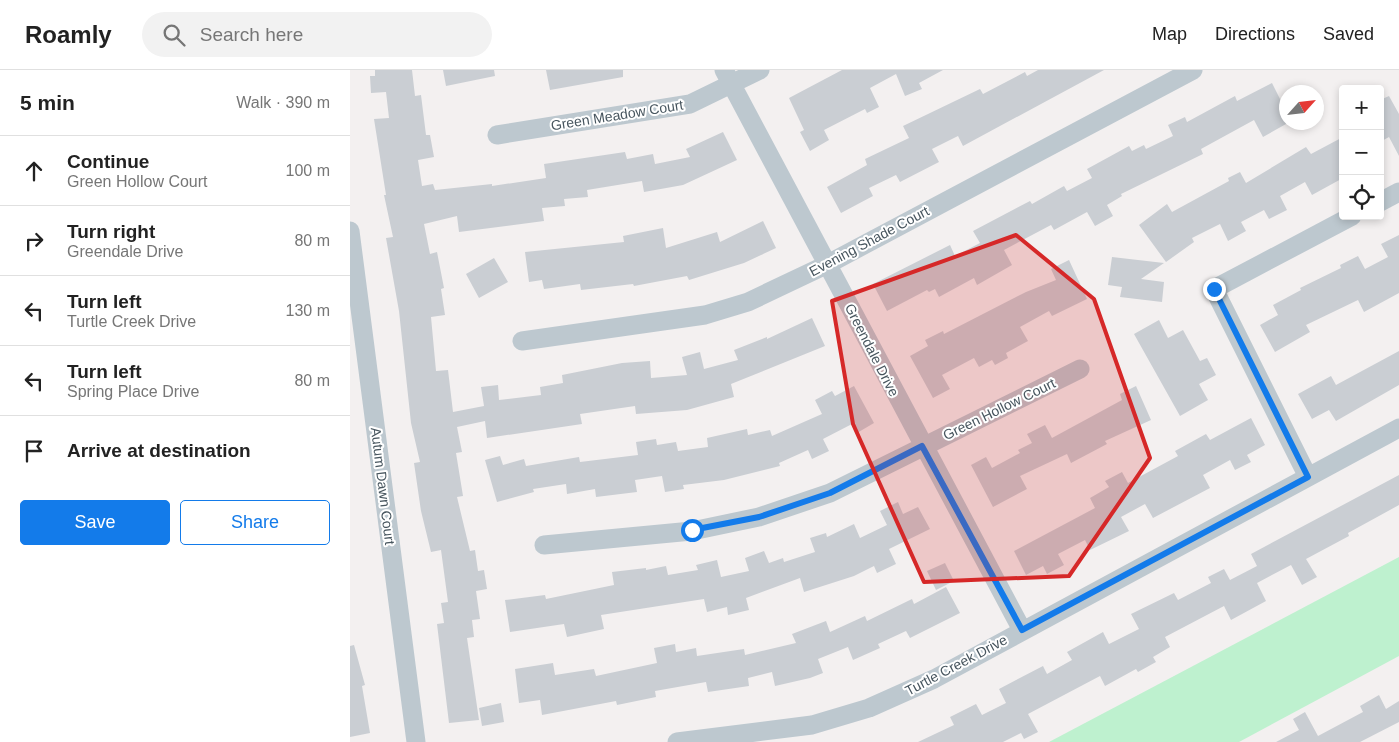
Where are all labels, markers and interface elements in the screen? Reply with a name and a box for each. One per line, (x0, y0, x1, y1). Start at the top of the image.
search box (142, 12, 492, 57)
text: Roamly (25, 21, 112, 48)
icon: search (160, 21, 188, 49)
text: Search here (200, 24, 303, 45)
text: Map (1152, 24, 1187, 44)
text: Directions (1215, 24, 1295, 44)
text: Saved (1323, 24, 1374, 44)
north arrow (1279, 85, 1324, 130)
map controls (1339, 85, 1384, 220)
button: + (1339, 85, 1384, 130)
text: 5 min (20, 91, 75, 114)
text: Walk · 390 m (236, 94, 330, 111)
street label: Green Meadow Court (550, 97, 684, 133)
button: − (1339, 130, 1384, 175)
text: Continue (67, 151, 149, 172)
icon: ahead (20, 157, 48, 185)
text: 100 m (286, 162, 330, 179)
text: Green Hollow Court (67, 173, 208, 190)
button: locate (1339, 175, 1384, 220)
street label: Evening Shade Court (806, 203, 932, 279)
text: Turn right (67, 221, 155, 242)
icon: right (20, 227, 48, 255)
text: 80 m (294, 232, 330, 249)
text: Greendale Drive (67, 243, 184, 260)
route end (1203, 278, 1226, 301)
text: Turn left (67, 291, 142, 312)
icon: left (20, 297, 48, 325)
street label: Greendale Drive (842, 301, 902, 399)
text: 130 m (286, 302, 330, 319)
text: Turtle Creek Drive (67, 313, 196, 330)
text: Turn left (67, 361, 142, 382)
icon: left (20, 367, 48, 395)
text: 80 m (294, 372, 330, 389)
street label: Green Hollow Court (940, 375, 1058, 443)
text: Spring Place Drive (67, 383, 200, 400)
street label: Autum Dawn Court (368, 426, 398, 546)
icon: arrive (20, 437, 48, 465)
text: Arrive at destination (67, 440, 251, 461)
button: Save (20, 500, 170, 545)
button: Share (180, 500, 330, 545)
route start (681, 519, 704, 542)
street label: Turtle Creek Drive (902, 631, 1010, 699)

